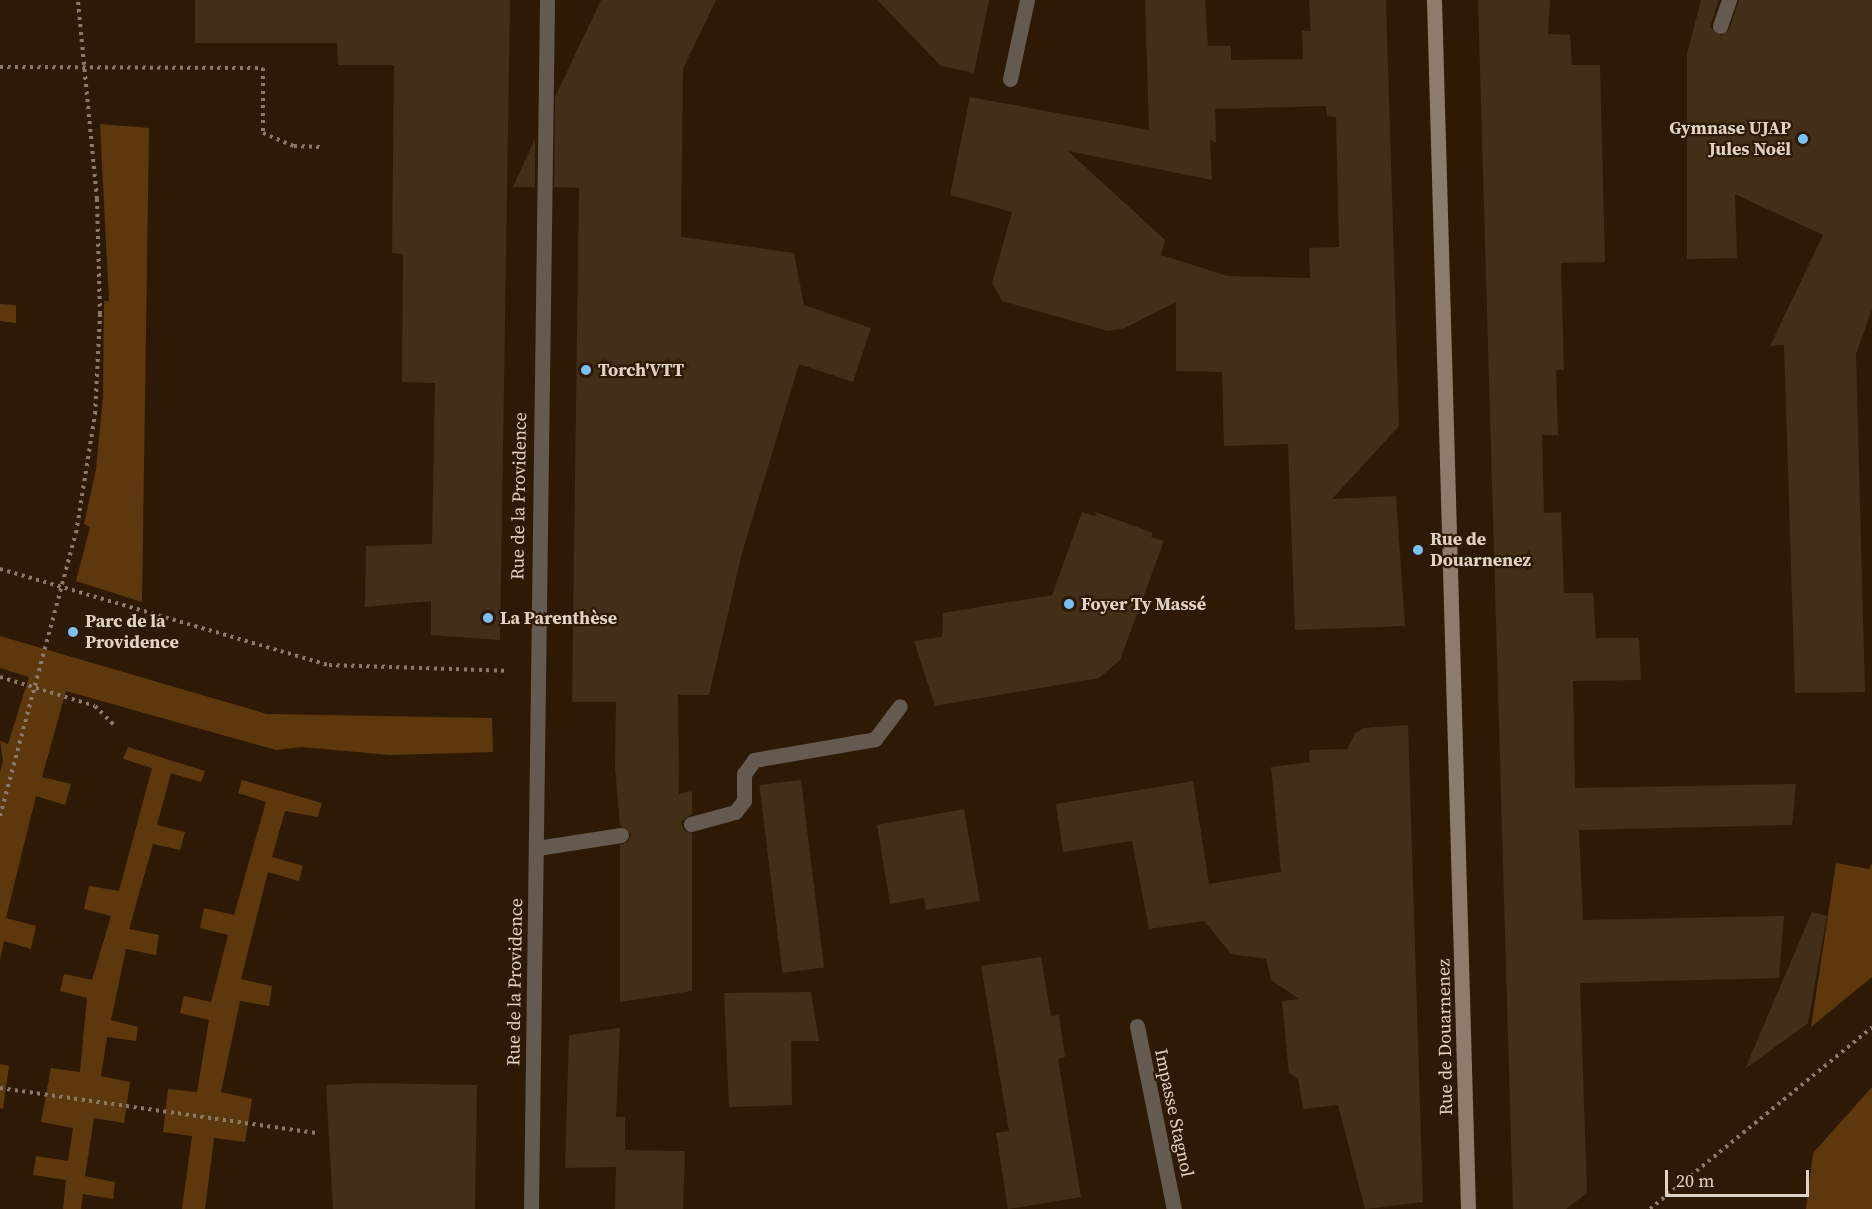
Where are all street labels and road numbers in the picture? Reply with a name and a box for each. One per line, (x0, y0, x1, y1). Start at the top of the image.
street label: Rue de la Providence (507, 412, 531, 580)
street label: Rue de la Providence (503, 898, 527, 1066)
street label: Rue de Douarnenez (1433, 958, 1457, 1116)
street label: Impasse Stagnol (1150, 1047, 1198, 1179)

